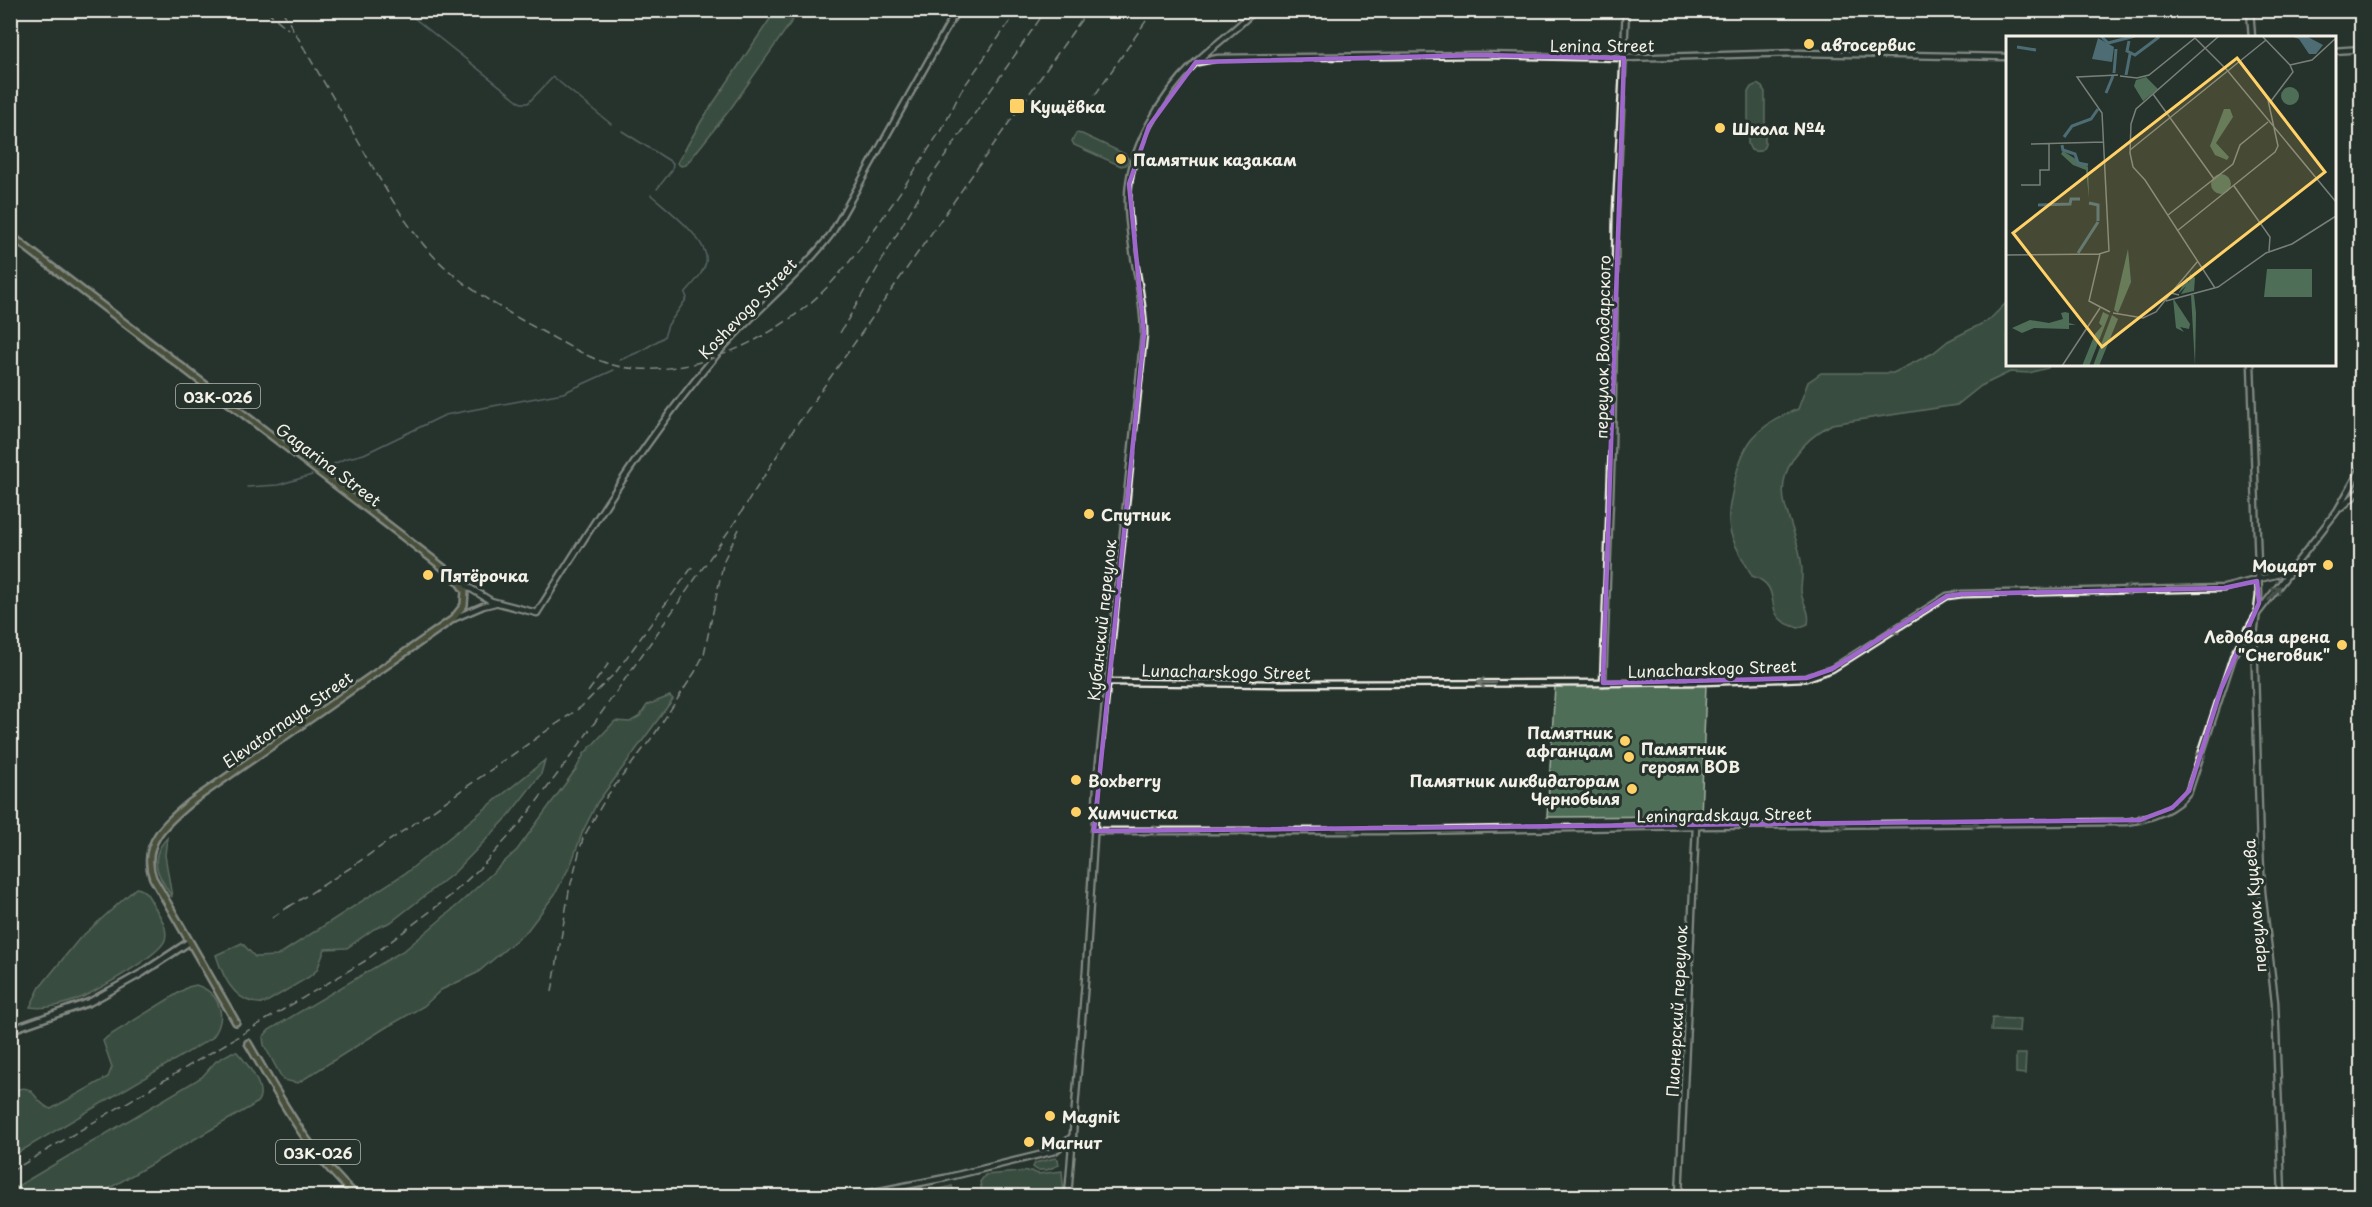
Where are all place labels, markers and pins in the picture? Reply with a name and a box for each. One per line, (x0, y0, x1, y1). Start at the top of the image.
place label: автосервис (1821, 32, 1916, 56)
marker: автосервис (1802, 37, 1816, 51)
place label: Кущёвка (1030, 94, 1106, 118)
marker: Кущёвка (1008, 97, 1026, 115)
place label: Школа №4 (1732, 116, 1825, 140)
marker: Школа №4 (1713, 121, 1727, 135)
place label: Памятник казакам (1133, 147, 1297, 171)
marker: Памятник казакам (1114, 152, 1128, 166)
place label: Спутник (1101, 502, 1172, 526)
marker: Спутник (1082, 507, 1096, 521)
place label: Моцарт (2252, 553, 2317, 577)
marker: Моцарт (2321, 558, 2335, 572)
place label: Пятёрочка (440, 563, 529, 587)
marker: Пятёрочка (421, 568, 435, 582)
place label: Ледовая арена "Снеговик" (2204, 624, 2330, 666)
marker: Ледовая арена "Снеговик" (2335, 638, 2349, 652)
place label: Памятник афганцам (1526, 720, 1614, 762)
marker: Памятник афганцам (1618, 734, 1632, 748)
place label: Памятник героям ВОВ (1641, 736, 1740, 778)
marker: Памятник героям ВОВ (1622, 750, 1636, 764)
place label: Boxberry (1088, 768, 1161, 792)
place label: Памятник ликвидаторам Чернобыля (1410, 768, 1620, 810)
marker: Boxberry (1069, 773, 1083, 787)
marker: Памятник ликвидаторам Чернобыля (1625, 782, 1639, 796)
place label: Химчистка (1088, 800, 1178, 824)
marker: Химчистка (1069, 805, 1083, 819)
place label: Magnit (1062, 1104, 1121, 1128)
marker: Magnit (1043, 1109, 1057, 1123)
place label: Магнит (1041, 1130, 1103, 1154)
marker: Магнит (1022, 1135, 1036, 1149)

